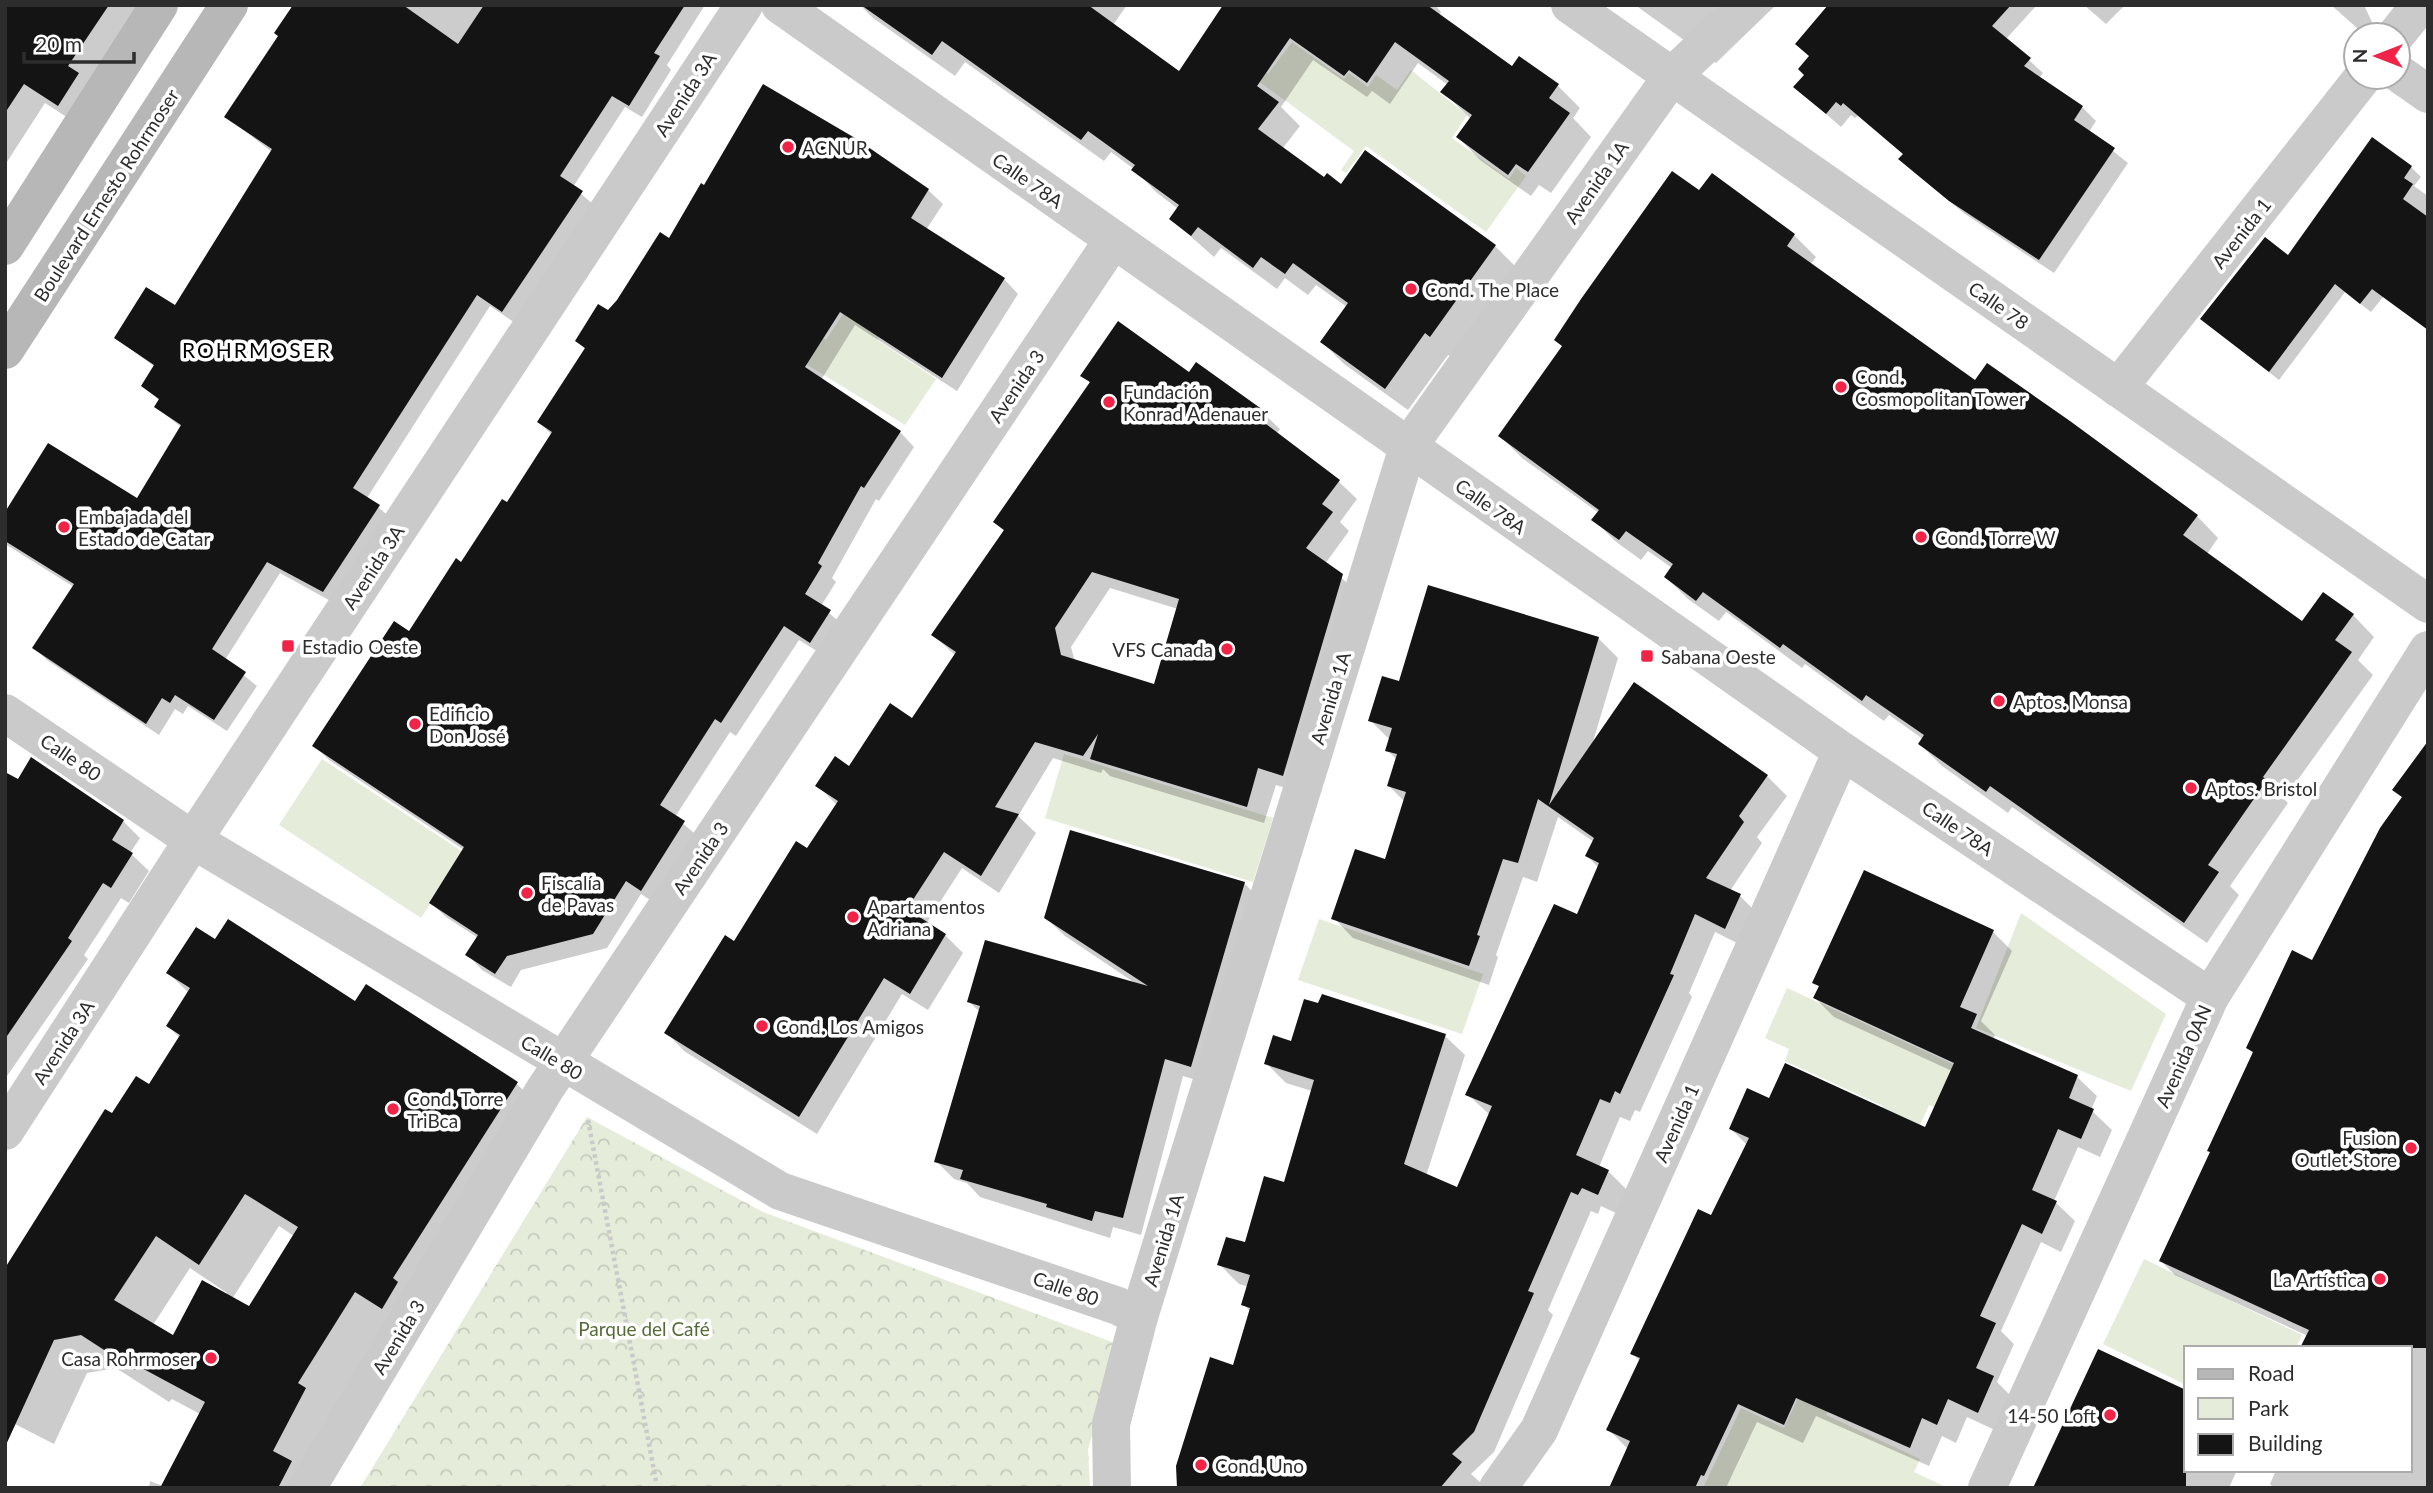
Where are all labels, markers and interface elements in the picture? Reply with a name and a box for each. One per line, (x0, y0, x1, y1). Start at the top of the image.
scale bar (24, 21, 135, 65)
north arrow (2342, 21, 2412, 91)
text: 20 m (35, 31, 82, 56)
street label: Avenida 3A (649, 48, 721, 140)
text: N (2348, 49, 2371, 63)
street label: Boulevard Ernesto Rohrmoser (29, 84, 183, 306)
place label: ACNUR (802, 136, 868, 159)
street label: Avenida 1A (1559, 136, 1633, 228)
marker: ACNUR (780, 139, 796, 155)
street label: Calle 78A (988, 147, 1068, 213)
street label: Avenida 1 (2206, 193, 2276, 273)
street label: Calle 78 (1965, 276, 2033, 334)
place label: Cond. The Place (1425, 278, 1559, 301)
marker: Cond. The Place (1403, 281, 1419, 297)
district label: ROHRMOSER (182, 337, 332, 362)
street label: Avenida 3 (983, 345, 1049, 427)
place label: Cond. Cosmopolitan Tower (1855, 365, 2026, 410)
marker: Cond. Cosmopolitan Tower (1833, 379, 1849, 395)
place label: Fundación Konrad Adenauer (1123, 380, 1268, 425)
marker: Fundación Konrad Adenauer (1101, 394, 1117, 410)
street label: Calle 78A (1451, 473, 1531, 539)
place label: Embajada del Estado de Catar (78, 505, 210, 550)
marker: Embajada del Estado de Catar (56, 519, 72, 535)
street label: Avenida 3A (337, 521, 409, 613)
place label: Cond. Torre W (1935, 526, 2056, 549)
marker: Cond. Torre W (1913, 529, 1929, 545)
place label: Estadio Oeste (302, 635, 418, 658)
marker: Estadio Oeste (280, 638, 296, 654)
place label: VFS Canada (1112, 638, 1213, 661)
marker: VFS Canada (1219, 641, 1235, 657)
place label: Sabana Oeste (1661, 645, 1776, 668)
marker: Sabana Oeste (1639, 648, 1655, 664)
street label: Avenida 1A (1305, 649, 1355, 747)
place label: Aptos. Monsa (2013, 690, 2128, 713)
marker: Aptos. Monsa (1991, 693, 2007, 709)
place label: Edificio Don José (429, 702, 506, 747)
marker: Edificio Don José (407, 716, 423, 732)
street label: Calle 80 (36, 728, 106, 786)
place label: Aptos. Bristol (2205, 777, 2317, 800)
marker: Aptos. Bristol (2183, 780, 2199, 796)
street label: Calle 78A (1918, 796, 1998, 860)
street label: Avenida 3 (667, 817, 733, 899)
place label: Fiscalía de Pavas (541, 871, 614, 916)
marker: Fiscalía de Pavas (519, 885, 535, 901)
place label: Apartamentos Adriana (867, 895, 985, 940)
marker: Apartamentos Adriana (845, 909, 861, 925)
street label: Avenida 3A (27, 996, 99, 1088)
street label: Avenida 0AN (2150, 1001, 2216, 1111)
place label: Cond. Los Amigos (776, 1015, 924, 1038)
marker: Cond. Los Amigos (754, 1018, 770, 1034)
street label: Calle 80 (517, 1030, 587, 1084)
street label: Avenida 1 (1649, 1080, 1703, 1166)
place label: Cond. Torre TriBca (407, 1087, 503, 1132)
marker: Cond. Torre TriBca (385, 1101, 401, 1117)
place label: Fusion Outlet Store (2294, 1126, 2397, 1171)
marker: Fusion Outlet Store (2403, 1140, 2419, 1156)
street label: Avenida 1A (1138, 1191, 1188, 1289)
street label: Calle 80 (1030, 1266, 1102, 1310)
place label: La Artística (2273, 1268, 2366, 1291)
marker: La Artística (2372, 1271, 2388, 1287)
street label: Avenida 3 (367, 1296, 429, 1378)
park label: Parque del Café (578, 1317, 710, 1340)
legend (2184, 1346, 2412, 1472)
place label: Casa Rohrmoser (61, 1347, 197, 1370)
marker: Casa Rohrmoser (203, 1350, 219, 1366)
text: Road (2248, 1360, 2295, 1385)
text: Park (2248, 1395, 2289, 1420)
place label: 14-50 Loft (2007, 1404, 2096, 1427)
marker: 14-50 Loft (2102, 1407, 2118, 1423)
text: Building (2248, 1430, 2323, 1455)
place label: Cond. Uno (1215, 1454, 1304, 1477)
marker: Cond. Uno (1193, 1457, 1209, 1473)

